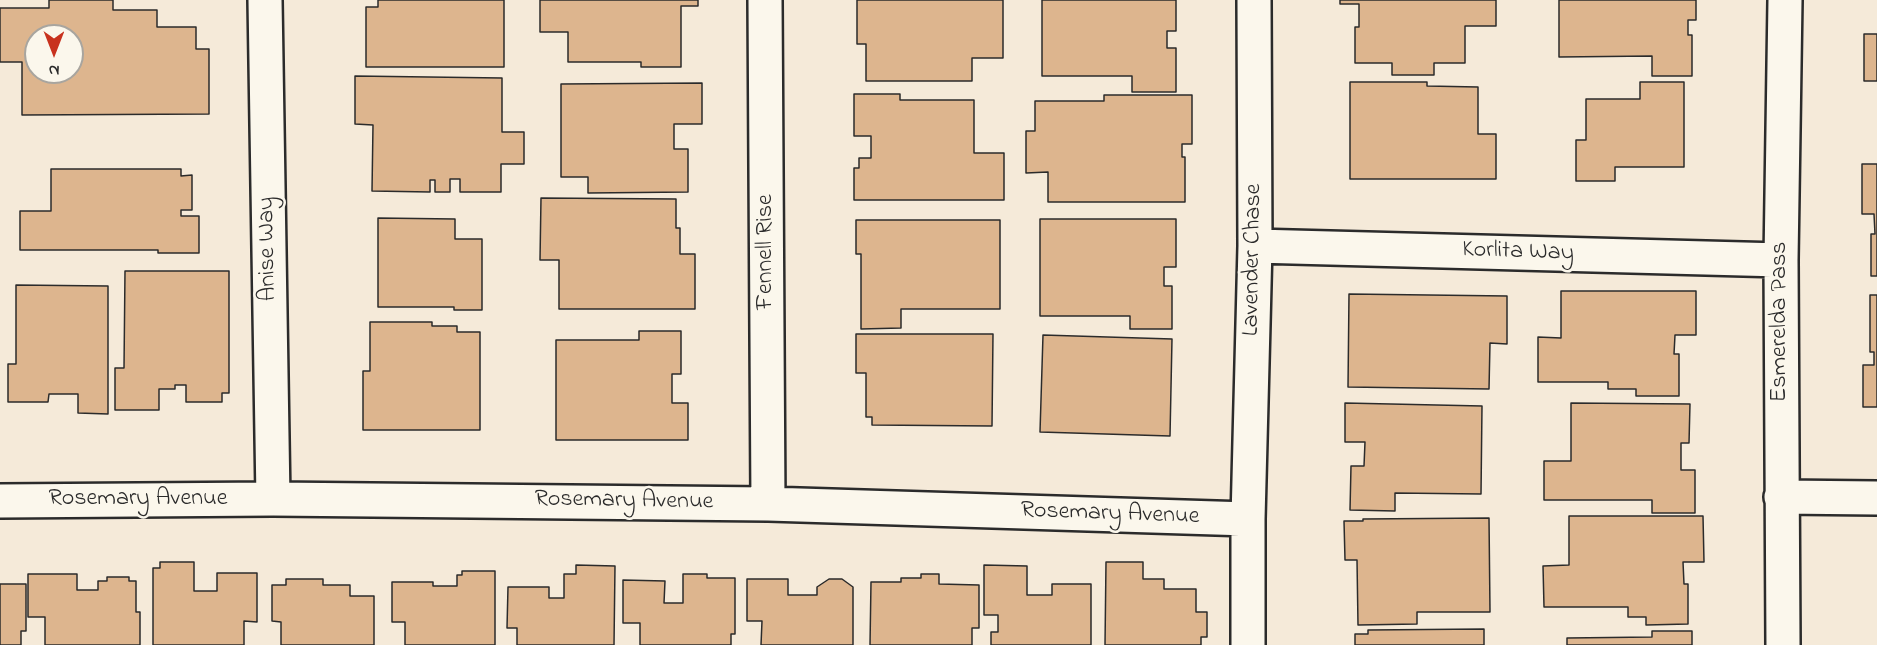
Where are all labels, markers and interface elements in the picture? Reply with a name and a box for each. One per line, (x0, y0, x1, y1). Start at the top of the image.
north arrow (24, 24, 84, 84)
text: N (49, 58, 59, 82)
street label: Lavender Chase (1238, 183, 1270, 337)
street label: Fennell Rise (753, 194, 781, 310)
street label: Anise Way (254, 196, 284, 302)
street label: Korlita Way (1462, 237, 1574, 269)
street label: Esmerelda Pass (1767, 242, 1795, 402)
street label: Rosemary Avenue (49, 486, 227, 514)
street label: Rosemary Avenue (534, 486, 714, 518)
street label: Rosemary Avenue (1020, 497, 1200, 533)

